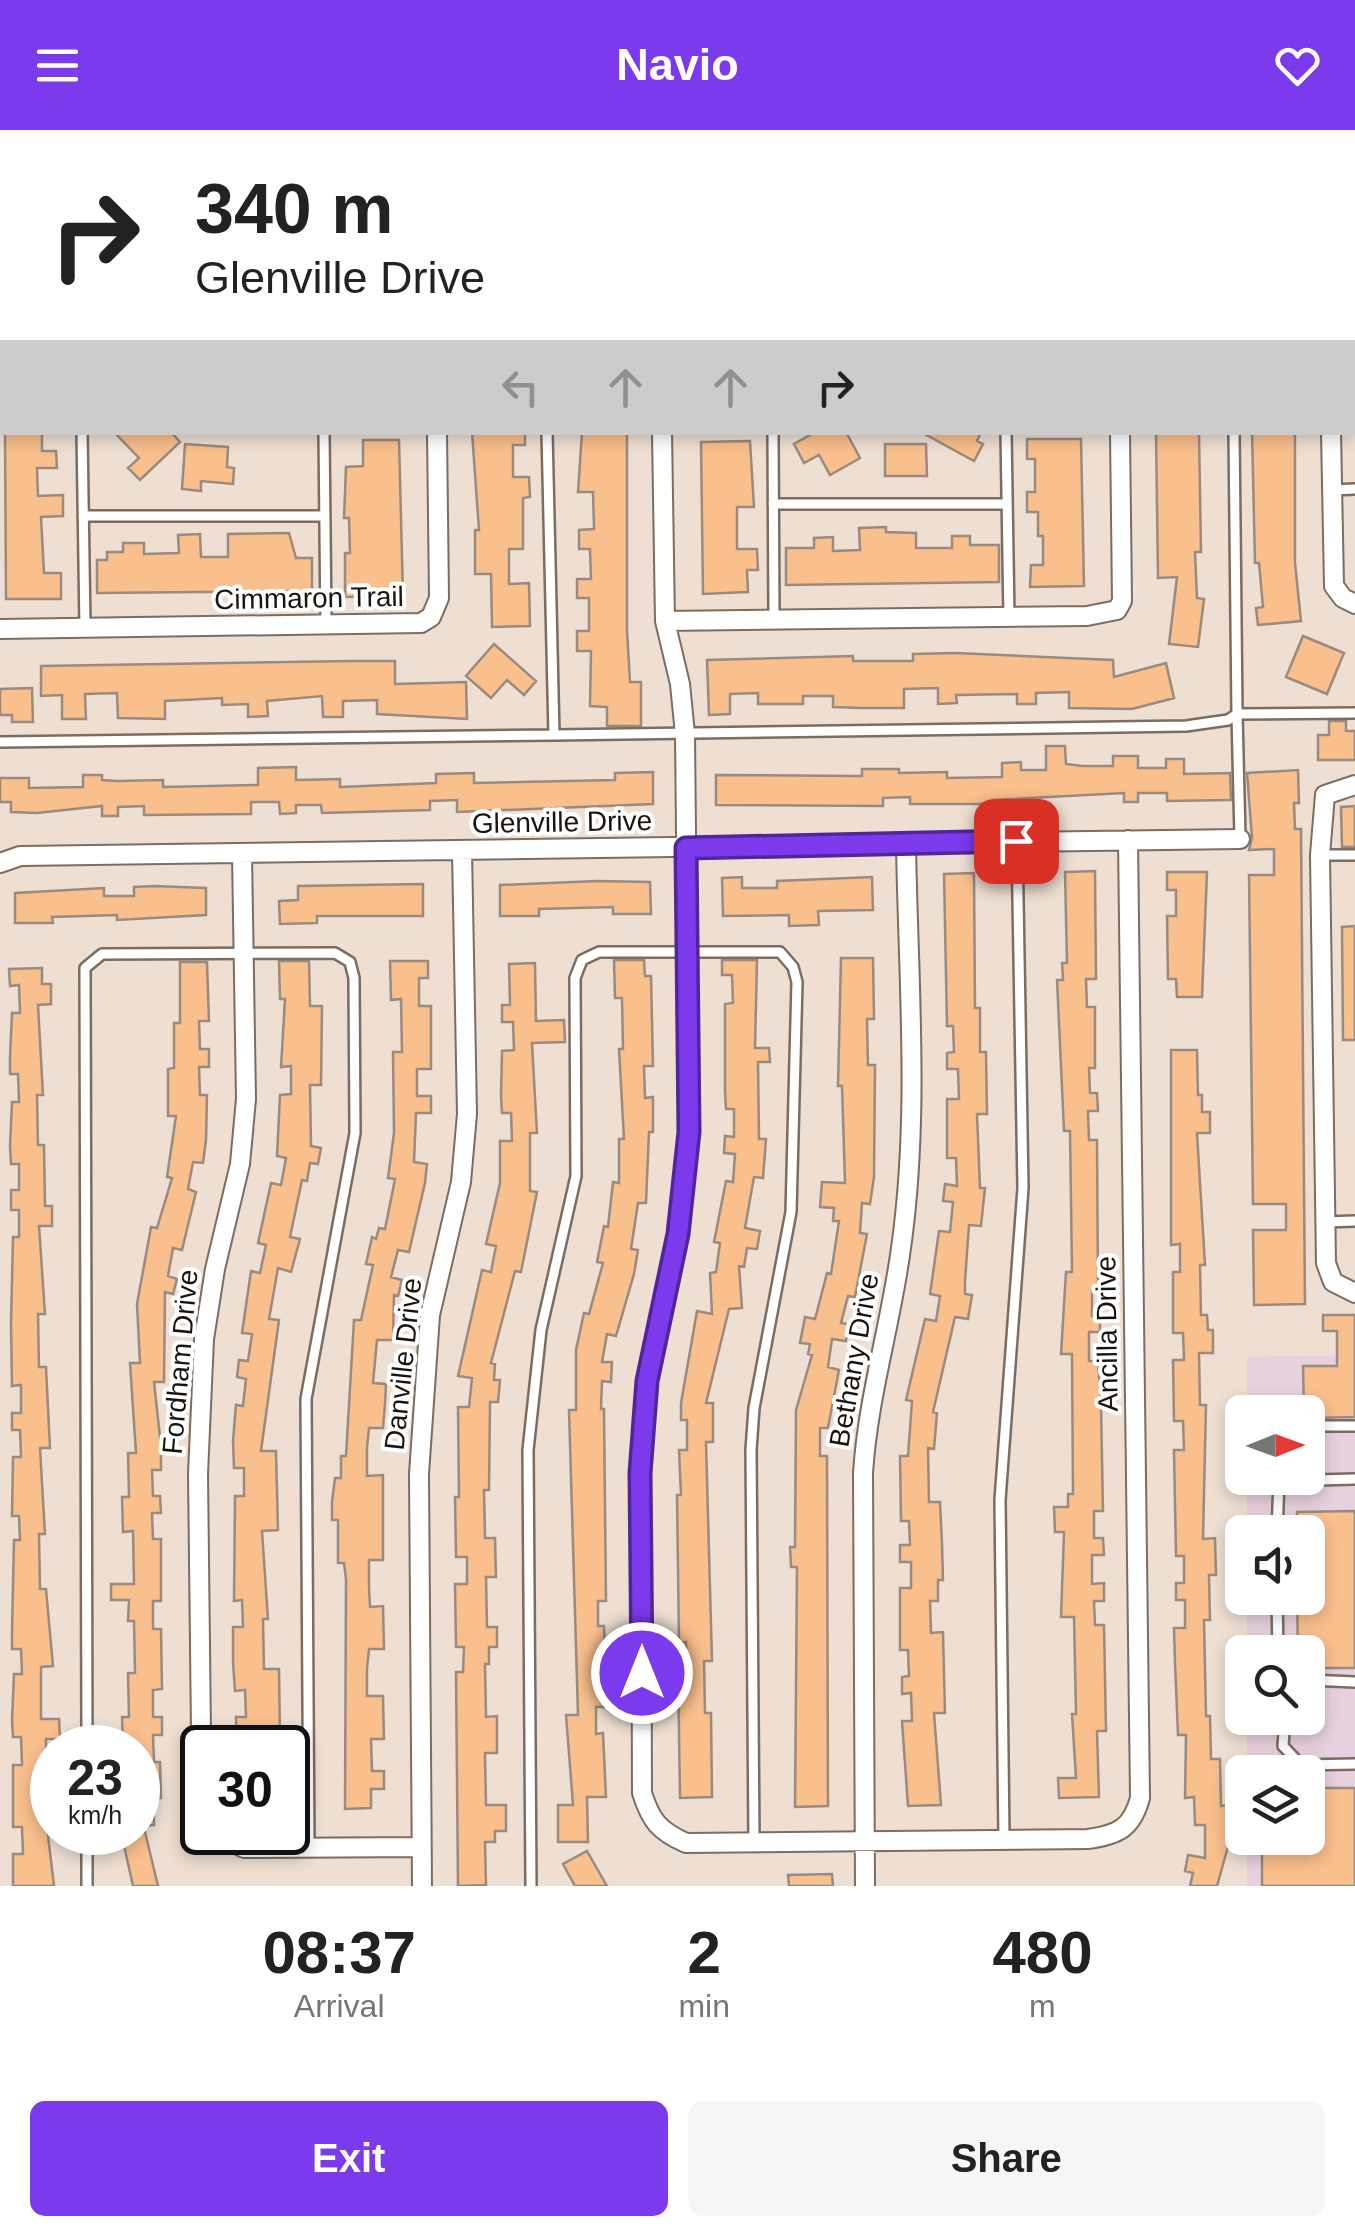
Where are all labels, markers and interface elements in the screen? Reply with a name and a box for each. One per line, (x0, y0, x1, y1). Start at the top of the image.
icon: menu (30, 38, 85, 93)
icon: heart (1270, 38, 1325, 93)
text: Navio (616, 39, 739, 90)
icon: right (30, 170, 160, 300)
text: 340 m (195, 170, 393, 248)
text: Glenville Drive (195, 252, 485, 303)
icon: left (493, 360, 548, 415)
icon: ahead (598, 360, 653, 415)
icon: ahead (703, 360, 758, 415)
icon: right (808, 360, 863, 415)
street label: Cimmaron Trail (214, 581, 404, 615)
pin (974, 799, 1059, 884)
street label: Glenville Drive (471, 805, 653, 839)
icon: arrive (989, 814, 1044, 869)
street label: Ancilla Drive (1090, 1256, 1124, 1412)
street label: Fordham Drive (156, 1268, 204, 1456)
street label: Bethany Drive (823, 1271, 885, 1449)
street label: Danville Drive (379, 1276, 427, 1452)
north arrow (1225, 1395, 1325, 1495)
map controls (1225, 1395, 1325, 1855)
button: sound (1225, 1515, 1325, 1615)
position arrow (590, 1621, 694, 1725)
button: search (1225, 1635, 1325, 1735)
speed limit sign: 30 (180, 1725, 310, 1855)
text: 23 (67, 1750, 123, 1806)
button: layers (1225, 1755, 1325, 1855)
text: km/h (68, 1801, 122, 1829)
text: 08:37 (262, 1919, 416, 1986)
text: 2 (687, 1919, 721, 1986)
text: 480 (992, 1919, 1093, 1986)
text: Arrival (294, 1988, 385, 2024)
text: min (678, 1988, 730, 2024)
text: m (1029, 1988, 1056, 2024)
button: Exit (30, 2101, 668, 2216)
button: Share (688, 2101, 1325, 2216)

